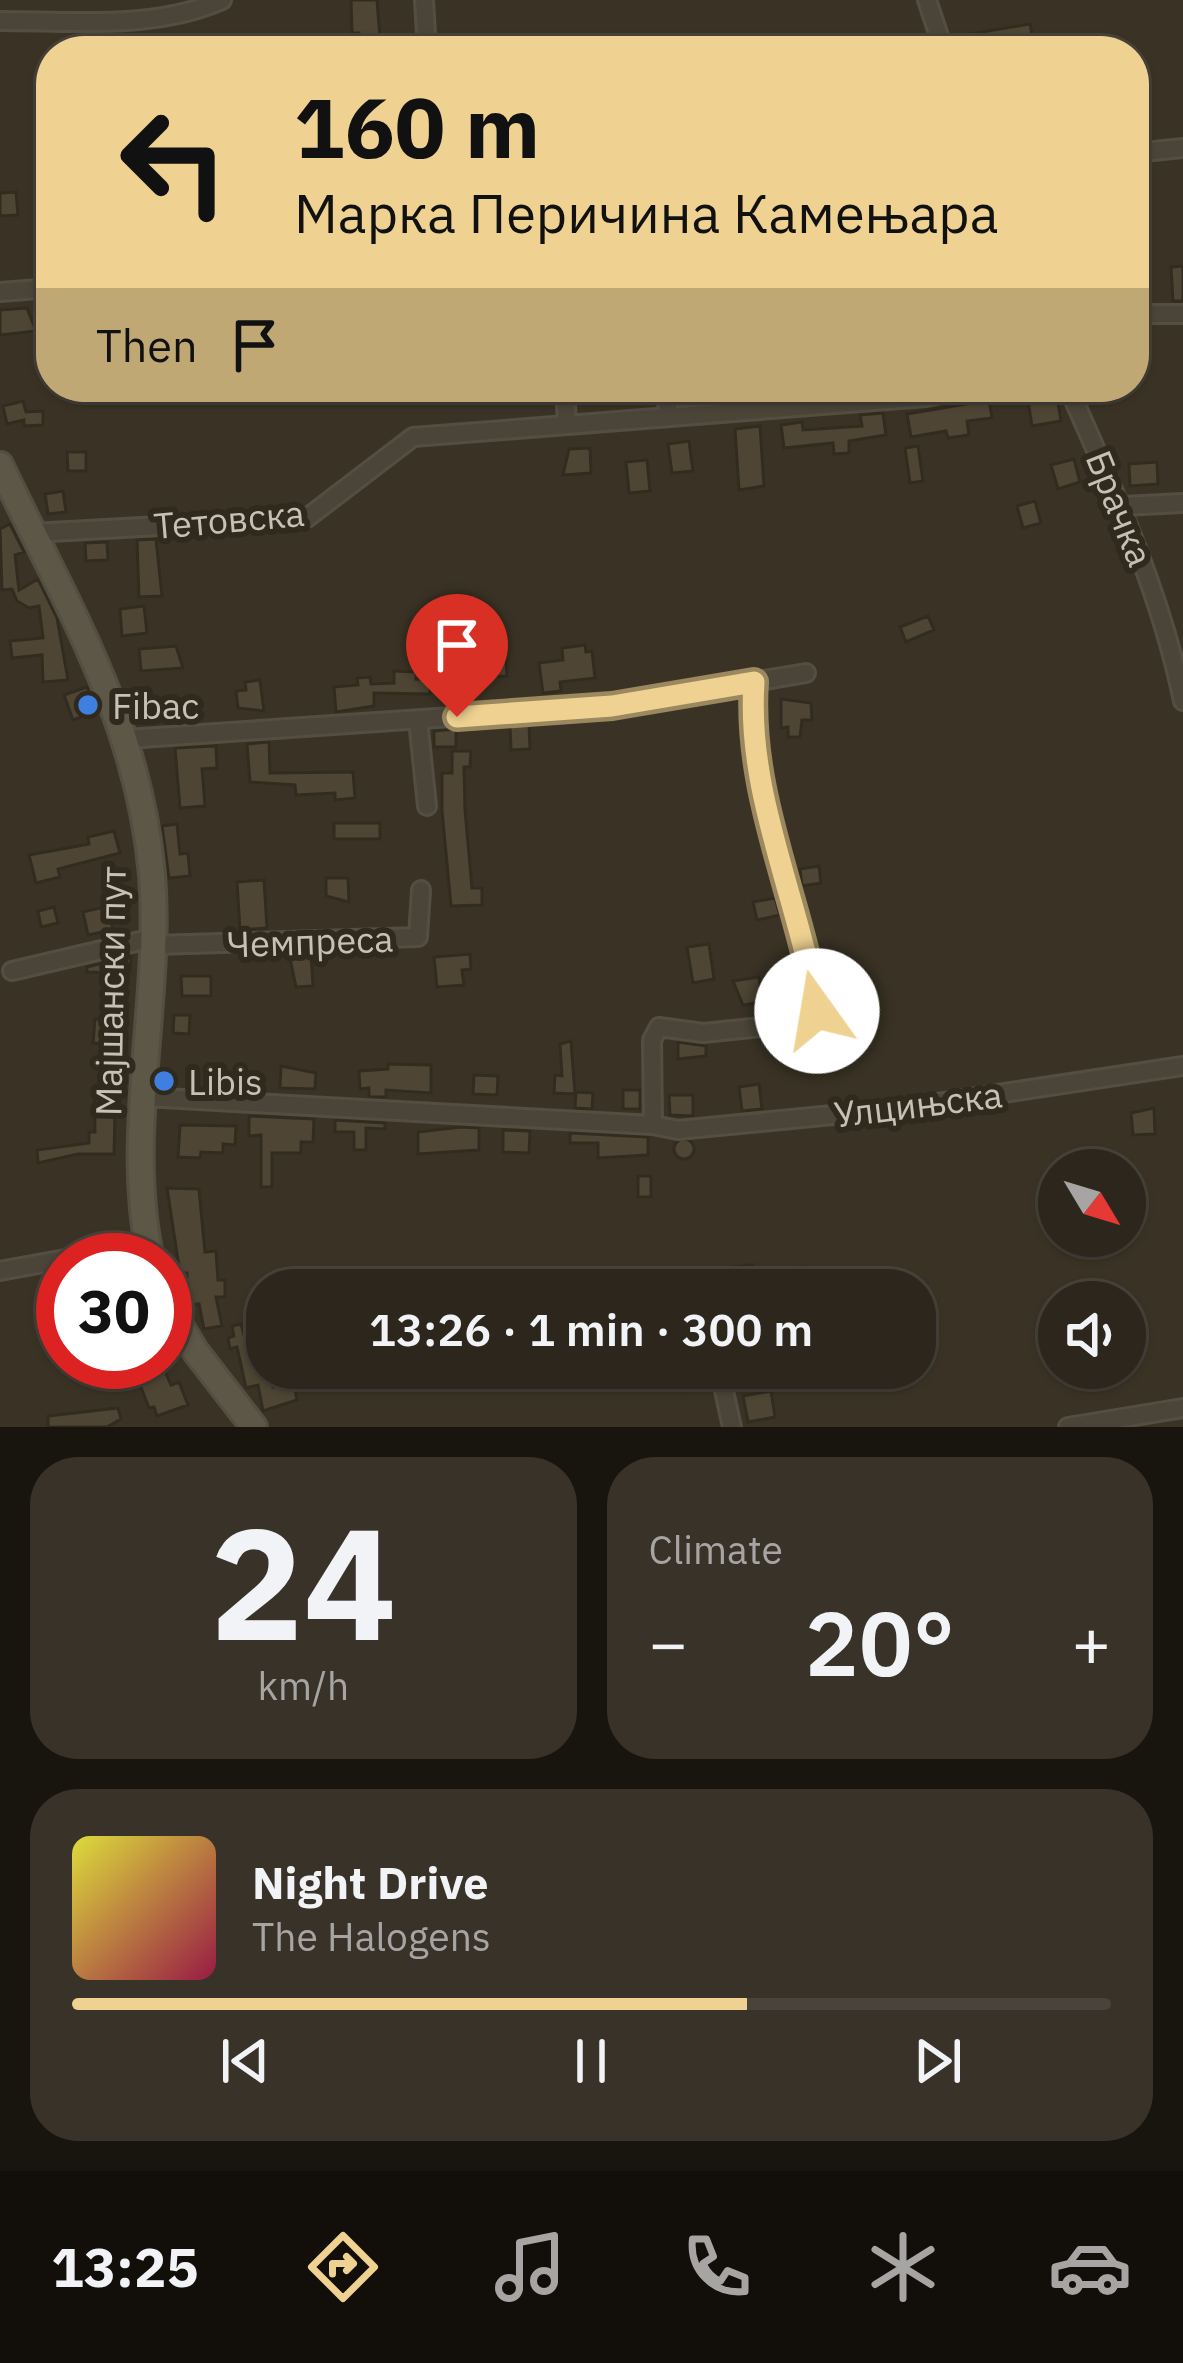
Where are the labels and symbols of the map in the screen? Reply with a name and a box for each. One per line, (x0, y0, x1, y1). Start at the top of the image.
street label: Брачка (1076, 443, 1164, 573)
street label: Тетовска (152, 489, 306, 549)
pin (406, 594, 508, 717)
place label: Fibac (112, 682, 199, 729)
marker: Fibac (75, 692, 101, 718)
street label: Мајшански пут (84, 866, 136, 1116)
street label: Чемпреса (226, 915, 394, 967)
position arrow (754, 948, 880, 1074)
place label: Libis (188, 1058, 262, 1105)
marker: Libis (151, 1068, 177, 1094)
street label: Улцињска (831, 1070, 1005, 1138)
north arrow (1038, 1149, 1146, 1257)
speed limit sign: 30 (36, 1233, 192, 1389)

